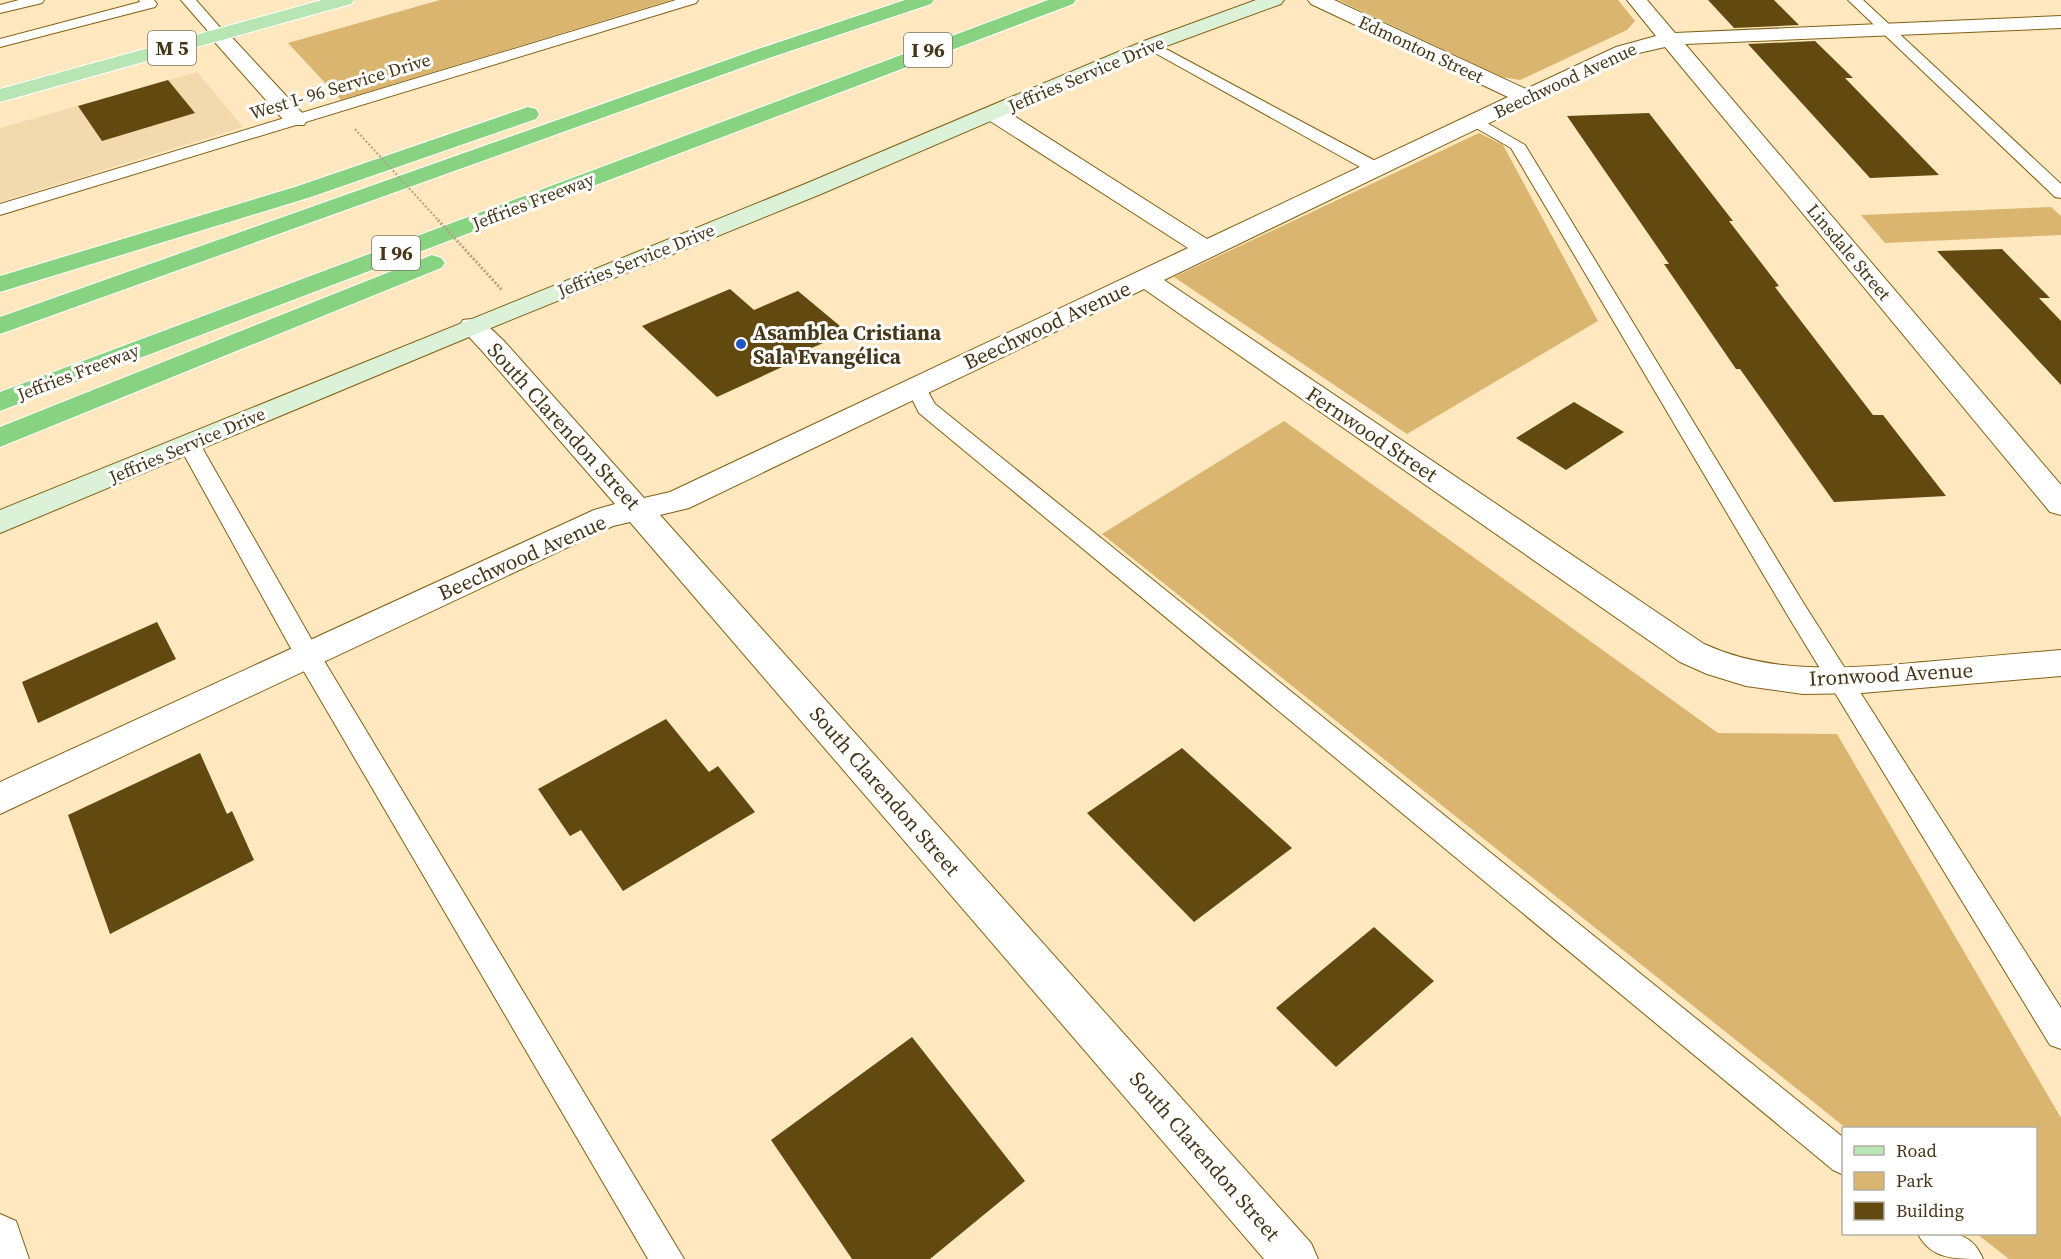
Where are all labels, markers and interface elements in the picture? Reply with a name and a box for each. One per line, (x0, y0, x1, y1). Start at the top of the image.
street label: Edmonton Street (1354, 9, 1488, 89)
street label: Jeffries Service Drive (1003, 30, 1168, 119)
road number: M 5 (148, 31, 196, 65)
road number: I 96 (904, 33, 952, 67)
street label: Beechwood Avenue (1489, 36, 1641, 124)
street label: West I- 96 Service Drive (246, 47, 434, 125)
street label: Jeffries Freeway (468, 166, 598, 236)
street label: Linsdale Street (1801, 198, 1897, 306)
street label: Jeffries Service Drive (553, 217, 718, 303)
road number: I 96 (372, 236, 420, 270)
street label: Beechwood Avenue (959, 274, 1135, 376)
place label: Asamblea Cristiana Sala Evangélica (753, 318, 942, 371)
street label: South Clarendon Street (481, 336, 647, 516)
street label: Jeffries Freeway (13, 337, 143, 407)
marker: Asamblea Cristiana Sala Evangélica (734, 337, 748, 351)
street label: Fernwood Street (1301, 379, 1444, 489)
street label: Jeffries Service Drive (104, 401, 269, 490)
street label: Beechwood Avenue (433, 507, 611, 607)
street label: Ironwood Avenue (1808, 655, 1974, 693)
street label: South Clarendon Street (803, 700, 967, 882)
street label: South Clarendon Street (1123, 1065, 1287, 1247)
legend (1842, 1127, 2037, 1235)
text: Road (1896, 1138, 1937, 1163)
text: Park (1896, 1168, 1933, 1193)
text: Building (1896, 1198, 1964, 1223)

